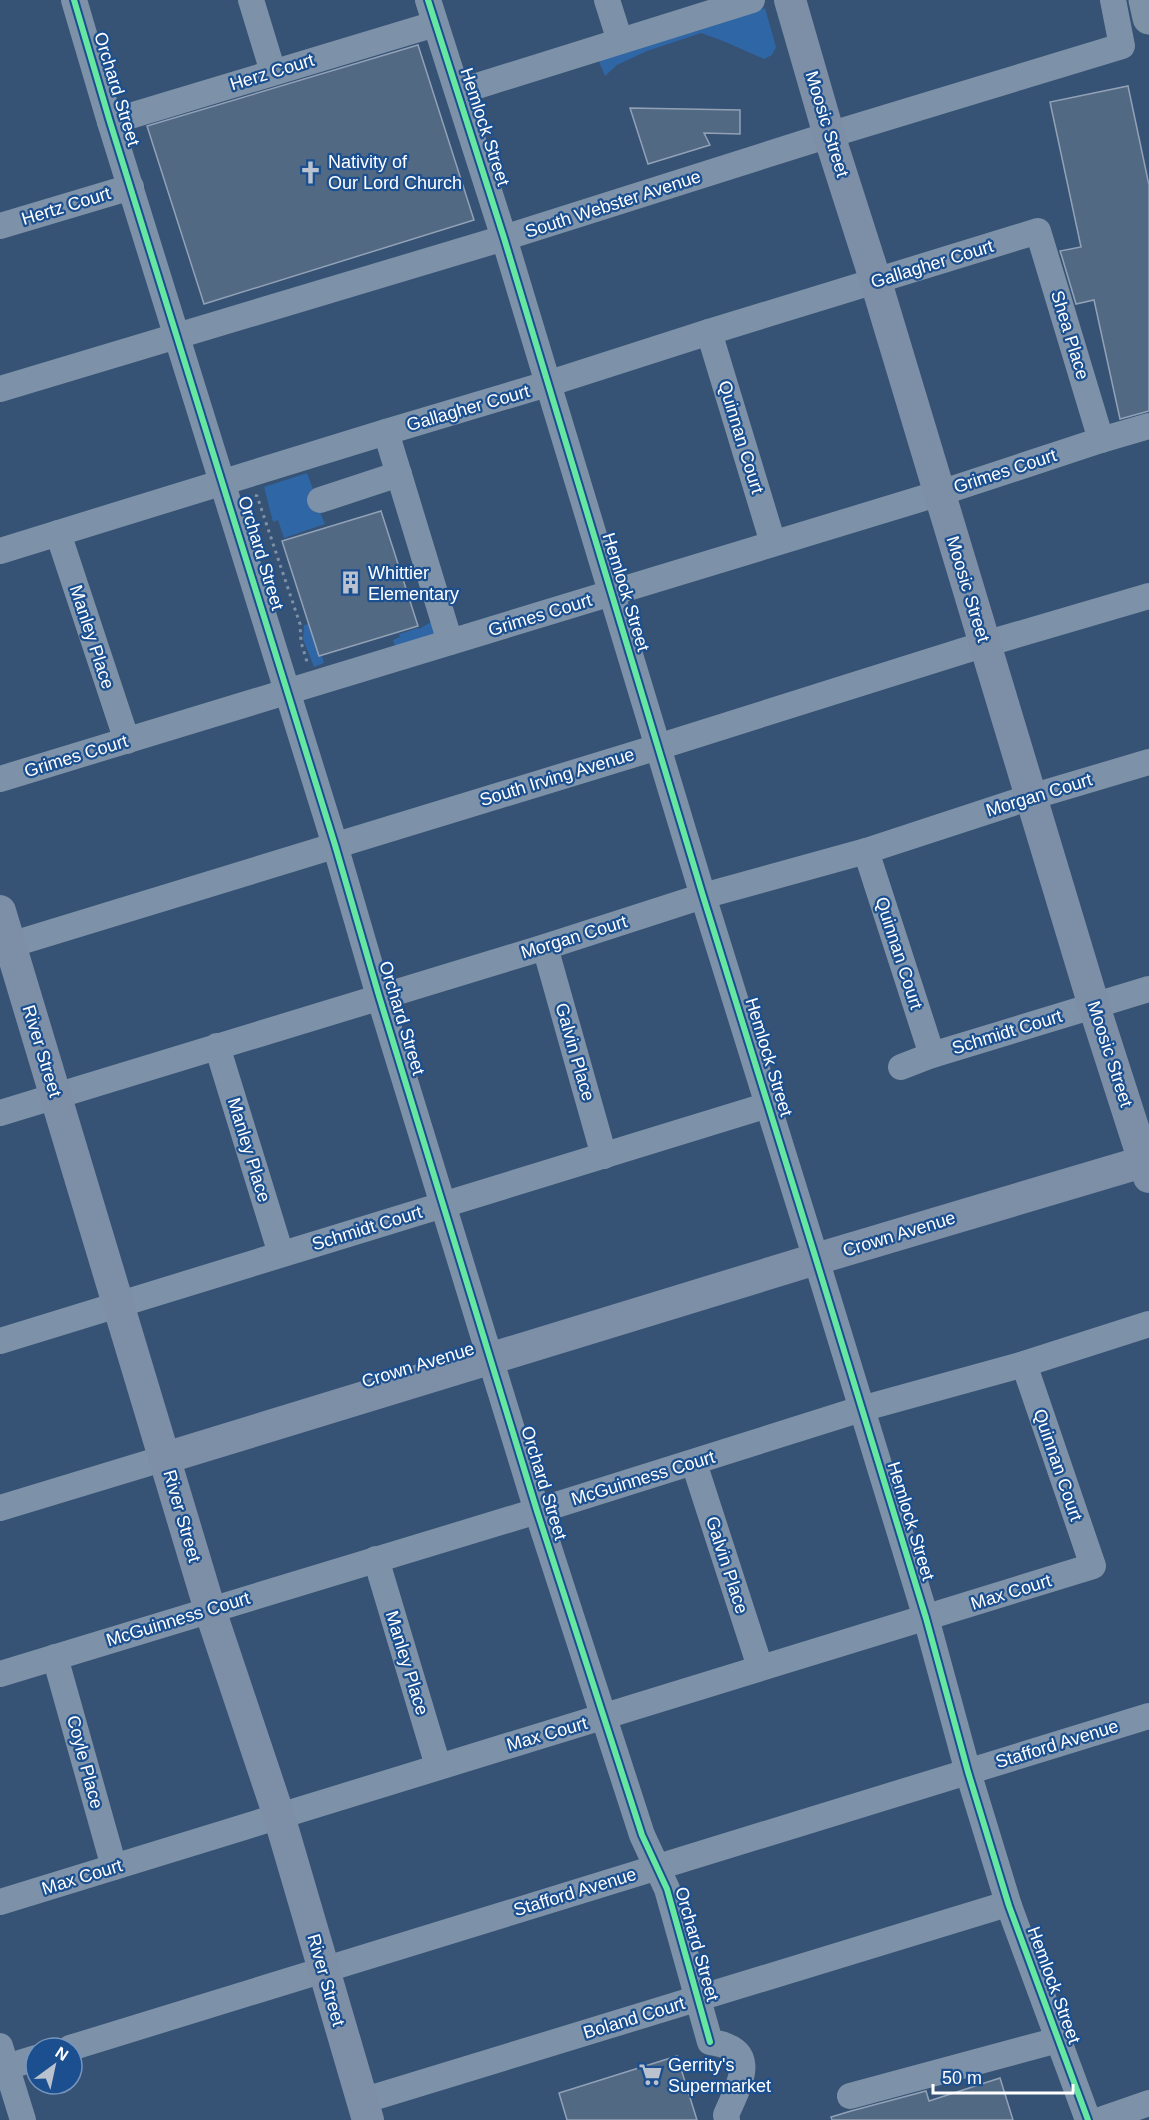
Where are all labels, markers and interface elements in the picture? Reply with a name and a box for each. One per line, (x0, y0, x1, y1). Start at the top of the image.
street label: Orchard Street (90, 30, 144, 148)
street label: Herz Court (227, 50, 317, 94)
street label: Hemlock Street (456, 65, 514, 189)
street label: Moosic Street (801, 68, 853, 180)
place label: Nativity of Our Lord Church (328, 152, 462, 193)
church icon: Nativity of Our Lord Church (297, 159, 323, 185)
street label: South Webster Avenue (523, 166, 703, 242)
street label: Hertz Court (19, 183, 113, 229)
street label: Gallagher Court (868, 236, 996, 292)
street label: Shea Place (1047, 288, 1093, 382)
street label: Quinnan Court (714, 378, 768, 496)
street label: Gallagher Court (404, 381, 532, 435)
street label: Grimes Court (951, 445, 1059, 497)
street label: Orchard Street (234, 494, 288, 612)
street label: Hemlock Street (598, 530, 654, 654)
street label: Moosic Street (942, 533, 994, 645)
place label: Whittier Elementary (368, 563, 459, 604)
building icon: Whittier Elementary (337, 570, 363, 596)
street label: Manley Place (66, 583, 118, 691)
street label: Grimes Court (486, 590, 594, 640)
street label: Grimes Court (22, 731, 130, 781)
street label: South Irving Avenue (477, 744, 637, 810)
street label: Morgan Court (983, 769, 1095, 821)
street label: Quinnan Court (871, 894, 927, 1012)
street label: Morgan Court (518, 911, 630, 963)
street label: Orchard Street (375, 959, 429, 1077)
street label: Hemlock Street (741, 995, 797, 1119)
street label: Moosic Street (1083, 999, 1137, 1109)
street label: Galvin Place (551, 1001, 599, 1103)
street label: River Street (19, 1003, 65, 1099)
street label: Schmidt Court (950, 1006, 1064, 1058)
street label: Manley Place (224, 1095, 274, 1205)
street label: Schmidt Court (310, 1202, 424, 1254)
street label: Crown Avenue (840, 1207, 958, 1261)
street label: Crown Avenue (359, 1338, 477, 1392)
street label: Quinnan Court (1029, 1406, 1087, 1524)
street label: Orchard Street (517, 1424, 571, 1542)
street label: McGuinness Court (569, 1447, 717, 1509)
street label: Hemlock Street (883, 1459, 939, 1583)
street label: River Street (159, 1468, 205, 1564)
street label: Galvin Place (702, 1514, 752, 1616)
street label: Max Court (968, 1570, 1054, 1614)
street label: McGuinness Court (104, 1588, 252, 1650)
street label: Manley Place (382, 1608, 432, 1718)
street label: Coyle Place (63, 1713, 107, 1811)
street label: Max Court (504, 1713, 590, 1755)
street label: Stafford Avenue (993, 1716, 1121, 1772)
street label: Max Court (39, 1855, 125, 1899)
street label: Stafford Avenue (511, 1864, 639, 1920)
street label: Orchard Street (671, 1885, 723, 2003)
street label: Hemlock Street (1024, 1924, 1084, 2046)
street label: River Street (303, 1932, 349, 2028)
street label: Boland Court (581, 1993, 687, 2043)
north arrow (24, 2036, 84, 2096)
text: N (52, 2044, 71, 2064)
place label: Gerrity's Supermarket (668, 2055, 771, 2096)
scale bar (933, 2057, 1072, 2095)
supermarket icon: Gerrity's Supermarket (637, 2062, 663, 2088)
text: 50 m (942, 2068, 982, 2088)

